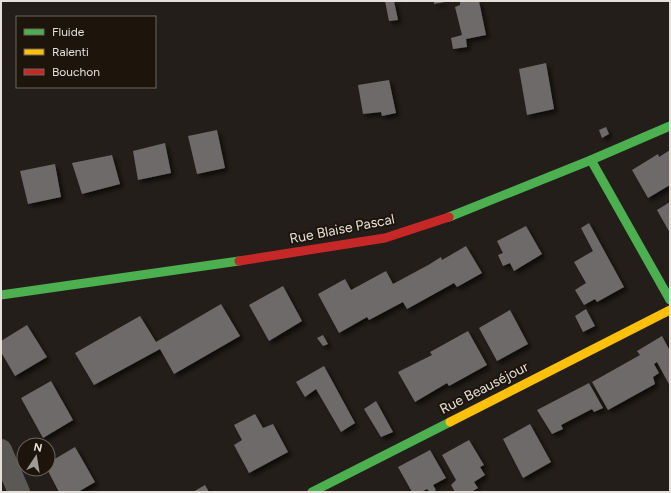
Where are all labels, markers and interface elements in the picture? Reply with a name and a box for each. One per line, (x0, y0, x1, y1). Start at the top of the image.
legend (16, 16, 156, 88)
text: Fluide (52, 25, 85, 39)
text: Ralenti (52, 45, 89, 59)
text: Bouchon (52, 65, 100, 79)
street label: Rue Blaise Pascal (288, 210, 396, 248)
street label: Rue Beauséjour (437, 358, 532, 418)
north arrow (16, 437, 56, 477)
text: N (32, 440, 43, 455)

